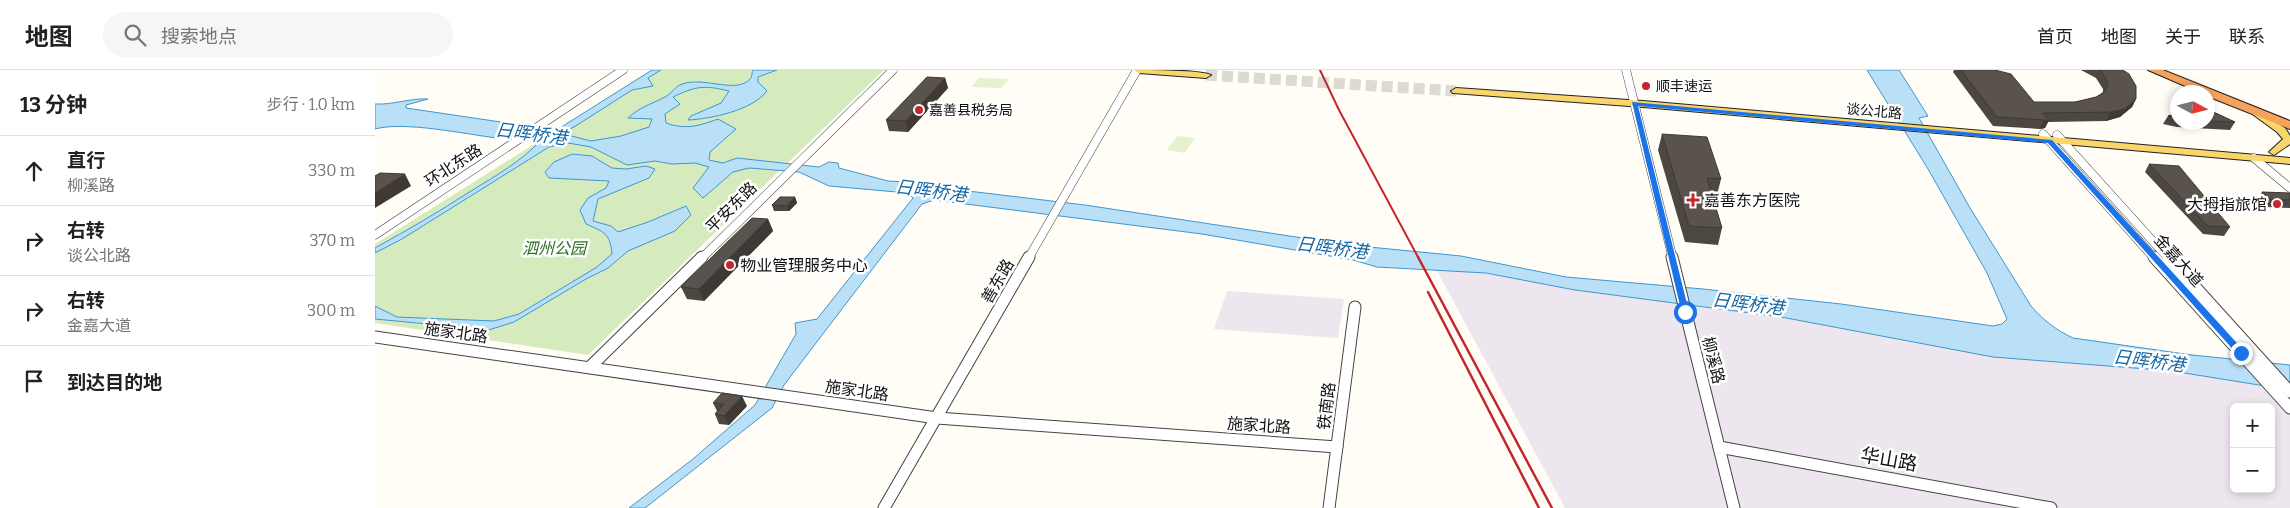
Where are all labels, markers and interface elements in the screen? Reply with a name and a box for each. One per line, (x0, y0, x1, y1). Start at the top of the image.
search box (103, 12, 453, 57)
icon: search (121, 21, 149, 49)
text: 地图 (25, 23, 73, 51)
text: 搜索地点 (161, 25, 237, 48)
text: 首页 (2037, 26, 2073, 48)
text: 地图 (2101, 26, 2137, 48)
text: 关于 (2165, 26, 2201, 48)
text: 联系 (2229, 26, 2265, 48)
place label: 顺丰速运 (1656, 78, 1712, 95)
marker: 顺丰速运 (1640, 80, 1652, 92)
north arrow (2170, 85, 2215, 130)
text: 13 分钟 (20, 92, 87, 118)
text: 步行 · 1.0 km (267, 95, 355, 114)
street label: 谈公北路 (1845, 101, 1903, 122)
place label: 嘉善县税务局 (929, 102, 1013, 119)
marker: 嘉善县税务局 (913, 104, 925, 116)
water label: 日晖桥港 (494, 119, 571, 150)
street label: 环北东路 (421, 140, 485, 191)
text: 直行 (67, 149, 105, 172)
icon: ahead (20, 157, 48, 185)
text: 330 m (308, 161, 355, 180)
text: 柳溪路 (67, 176, 115, 195)
water label: 日晖桥港 (894, 176, 971, 207)
street label: 平安东路 (702, 178, 761, 237)
place label: 嘉善东方医院 (1704, 191, 1800, 210)
marker: 嘉善东方医院 (1686, 193, 1700, 207)
place label: 大拇指旅馆 (2187, 195, 2267, 214)
marker: 大拇指旅馆 (2271, 198, 2283, 210)
text: 右转 (67, 219, 105, 242)
icon: right (20, 227, 48, 255)
street label: 金嘉大道 (2150, 230, 2207, 290)
text: 370 m (309, 231, 355, 250)
water label: 日晖桥港 (1295, 233, 1372, 264)
park label: 泗州公园 (522, 239, 588, 258)
text: 谈公北路 (67, 246, 131, 265)
place label: 物业管理服务中心 (740, 256, 868, 275)
street label: 善东路 (977, 256, 1018, 307)
marker: 物业管理服务中心 (724, 259, 736, 271)
text: 右转 (67, 289, 105, 312)
water label: 日晖桥港 (1711, 289, 1788, 320)
icon: right (20, 297, 48, 325)
text: 300 m (307, 301, 355, 320)
route start (1674, 301, 1697, 324)
text: 金嘉大道 (67, 316, 131, 335)
street label: 施家北路 (423, 319, 489, 346)
street label: 柳溪路 (1698, 335, 1729, 386)
route end (2230, 342, 2253, 365)
water label: 日晖桥港 (2112, 346, 2189, 377)
icon: arrive (20, 367, 48, 395)
text: 到达目的地 (67, 371, 162, 394)
street label: 施家北路 (824, 377, 890, 404)
street label: 铁南路 (1314, 381, 1339, 431)
map controls (2230, 403, 2275, 493)
button: + (2230, 403, 2275, 448)
street label: 施家北路 (1226, 414, 1292, 437)
street label: 华山路 (1859, 443, 1919, 476)
button: − (2230, 448, 2275, 493)

